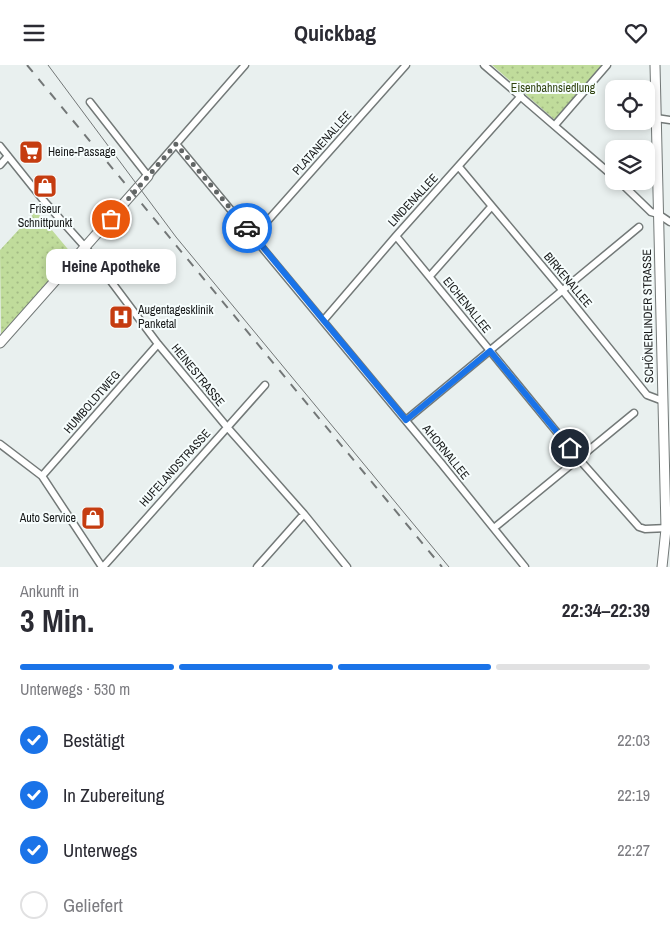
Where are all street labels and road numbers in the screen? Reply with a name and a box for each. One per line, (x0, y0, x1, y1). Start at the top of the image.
street label: PLATANENALLEE (289, 107, 355, 179)
street label: LINDENALLEE (384, 170, 442, 230)
street label: BIRKENALLEE (540, 249, 596, 311)
street label: SCHÖNERLINDER STRASSE (638, 249, 657, 383)
street label: EICHENALLEE (439, 274, 495, 336)
street label: HEINESTRASSE (168, 340, 228, 410)
street label: HUMBOLDTWEG (60, 367, 124, 437)
street label: AHORNALLEE (418, 420, 473, 483)
street label: HUFELANDSTRASSE (136, 426, 214, 510)

